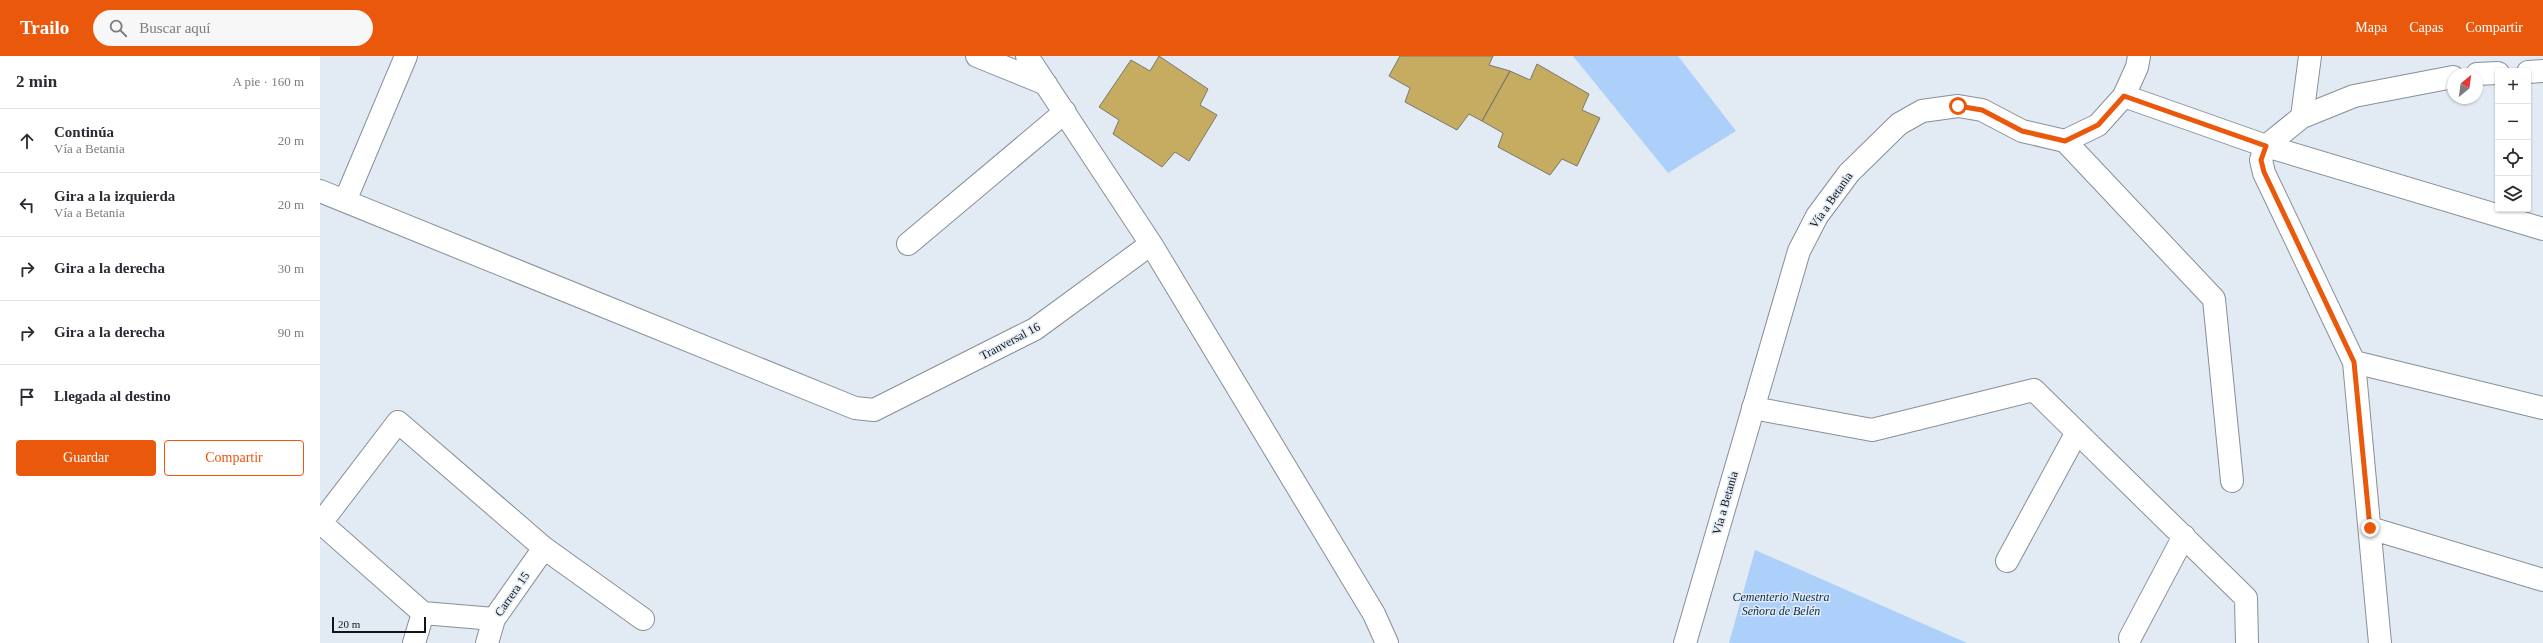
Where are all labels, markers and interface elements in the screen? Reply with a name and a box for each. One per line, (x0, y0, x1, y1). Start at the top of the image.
search box (93, 10, 373, 46)
text: Trailo (20, 17, 69, 38)
icon: search (107, 17, 129, 39)
text: Buscar aquí (139, 20, 211, 36)
text: Mapa (2355, 20, 2387, 35)
text: Capas (2409, 20, 2443, 35)
text: Compartir (2465, 20, 2523, 35)
north arrow (2447, 68, 2483, 104)
map controls (2495, 68, 2531, 212)
button: + (2495, 68, 2531, 104)
text: 2 min (16, 72, 57, 91)
text: A pie · 160 m (233, 74, 304, 89)
route start (1949, 97, 1967, 115)
button: − (2495, 104, 2531, 140)
text: Continúa (54, 124, 114, 140)
icon: ahead (16, 130, 38, 152)
text: 20 m (278, 133, 304, 148)
button: locate (2495, 140, 2531, 176)
text: Vía a Betania (54, 141, 125, 156)
street label: Vía a Betania (1807, 169, 1856, 231)
button: layers (2495, 176, 2531, 212)
text: Gira a la izquierda (54, 188, 175, 204)
icon: left (16, 194, 38, 216)
text: 20 m (278, 197, 304, 212)
text: Vía a Betania (54, 205, 125, 220)
icon: right (16, 258, 38, 280)
text: Gira a la derecha (54, 260, 165, 276)
text: 30 m (278, 261, 304, 276)
street label: Tranversal 16 (978, 319, 1042, 363)
icon: right (16, 322, 38, 344)
text: Gira a la derecha (54, 324, 165, 340)
text: 90 m (278, 325, 304, 340)
icon: arrive (16, 386, 38, 408)
text: Llegada al destino (54, 388, 171, 404)
button: Guardar (16, 440, 156, 476)
button: Compartir (164, 440, 304, 476)
street label: Vía a Betania (1709, 469, 1741, 536)
route end (2361, 519, 2379, 537)
street label: Carrera 15 (492, 569, 532, 619)
park label: Cementerio Nuestra Señora de Belén (1733, 590, 1830, 618)
scale bar (332, 615, 426, 634)
text: 20 m (338, 618, 360, 630)

